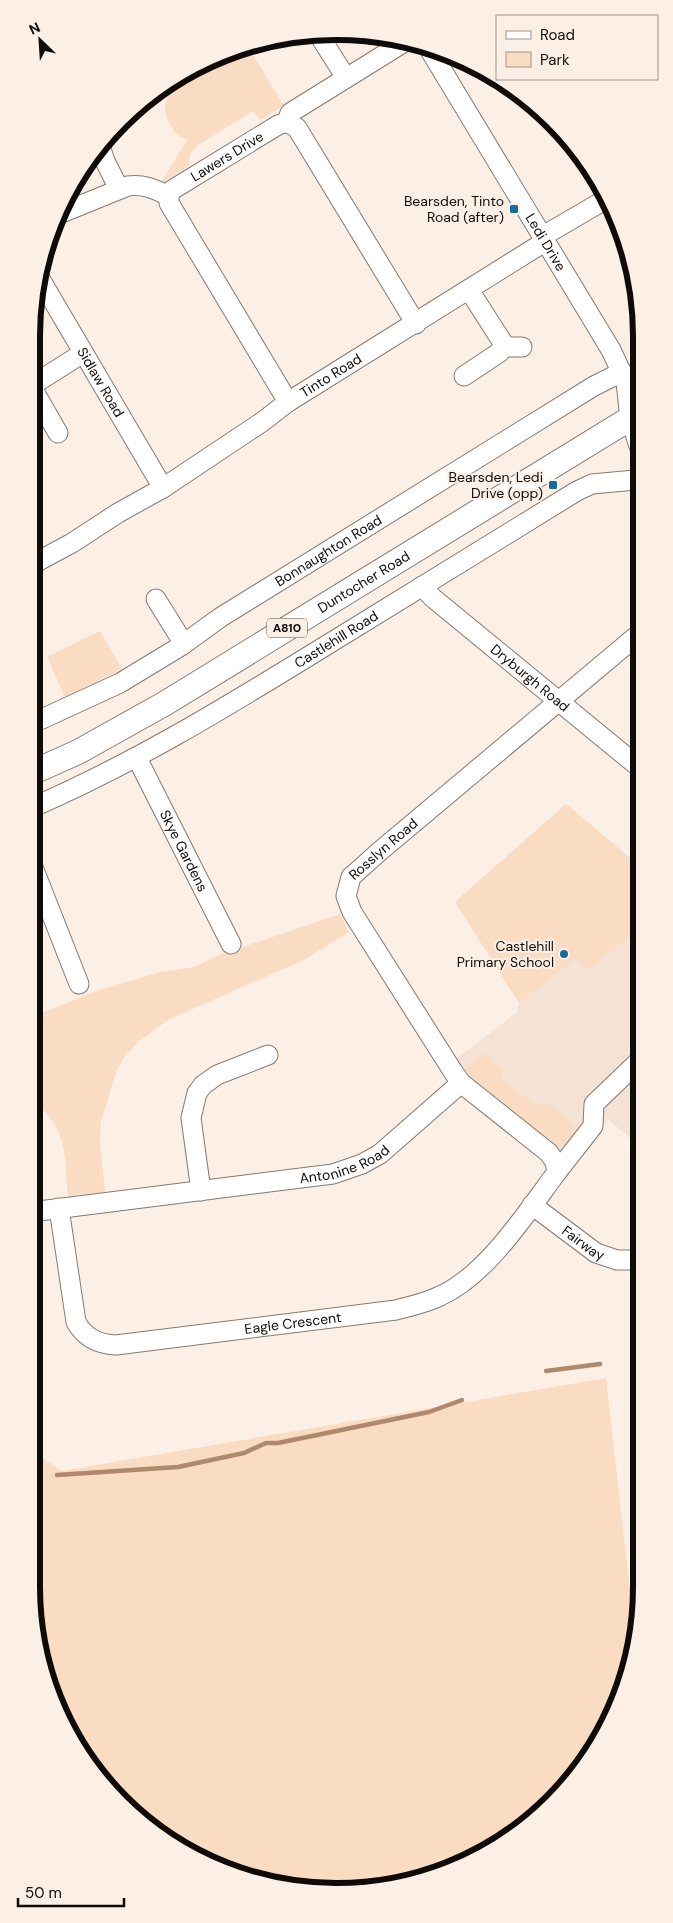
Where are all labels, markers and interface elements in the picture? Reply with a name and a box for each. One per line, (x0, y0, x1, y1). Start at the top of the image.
north arrow (15, 15, 65, 65)
legend (496, 15, 658, 80)
text: N (26, 18, 43, 39)
text: Road (540, 25, 575, 45)
text: Park (540, 50, 570, 70)
street label: Lawers Drive (187, 127, 267, 186)
place label: Bearsden, Tinto Road (after) (404, 192, 504, 226)
marker: Bearsden, Tinto Road (after) (508, 203, 520, 215)
street label: Ledi Drive (522, 210, 570, 274)
street label: Sidlaw Road (73, 344, 128, 420)
street label: Tinto Road (297, 349, 365, 401)
place label: Bearsden, Ledi Drive (opp) (449, 468, 543, 502)
marker: Bearsden, Ledi Drive (opp) (547, 479, 559, 491)
street label: Bonnaughton Road (272, 511, 385, 590)
street label: Duntocher Road (314, 547, 413, 617)
street label: Castlehill Road (291, 606, 381, 672)
road number: A810 (267, 618, 307, 638)
street label: Dryburgh Road (487, 640, 573, 715)
street label: Skye Gardens (156, 807, 212, 895)
street label: Rosslyn Road (345, 814, 421, 884)
place label: Castlehill Primary School (457, 937, 554, 971)
marker: Castlehill Primary School (558, 948, 570, 960)
street label: Antonine Road (298, 1141, 393, 1187)
street label: Fairway (558, 1222, 607, 1264)
street label: Eagle Crescent (243, 1308, 342, 1338)
scale bar (18, 1876, 124, 1908)
text: 50 m (25, 1883, 62, 1903)

